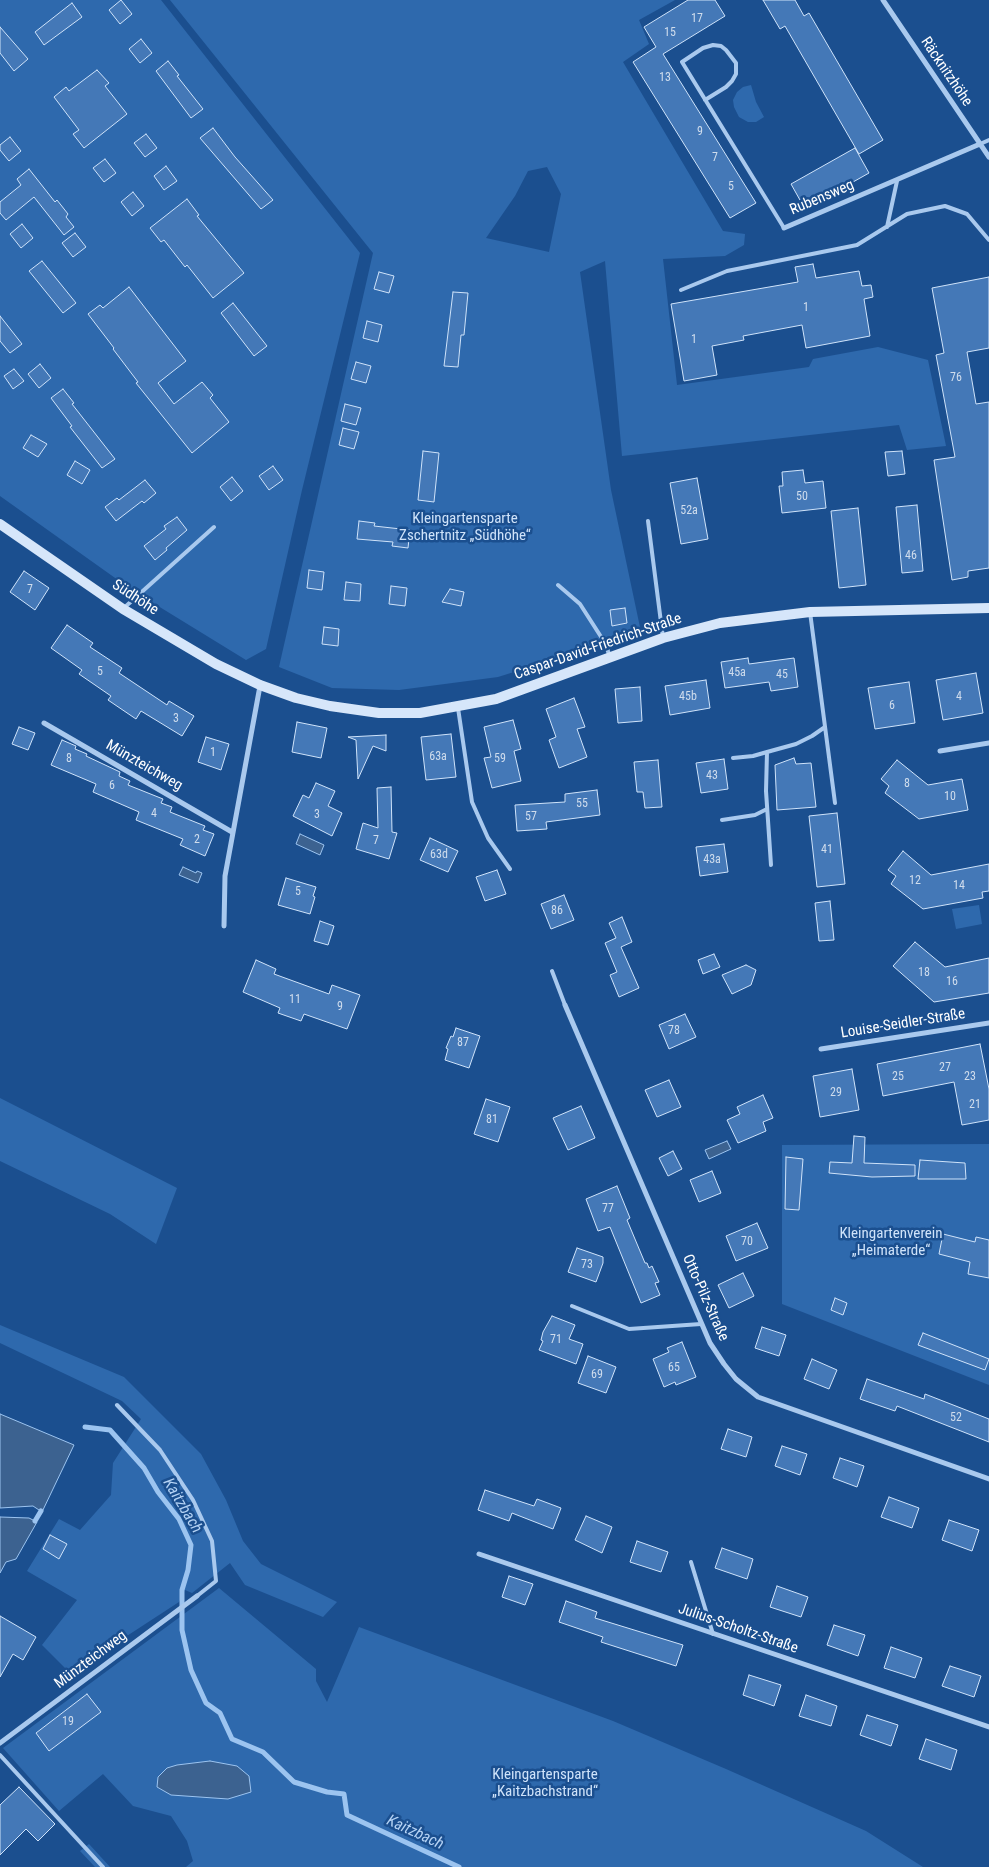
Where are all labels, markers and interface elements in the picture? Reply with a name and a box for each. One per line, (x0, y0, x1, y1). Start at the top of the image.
house number: 17 (691, 12, 703, 26)
house number: 15 (664, 26, 676, 40)
street label: Räcknitzhöhe (916, 34, 976, 110)
house number: 13 (659, 71, 671, 85)
house number: 9 (697, 125, 703, 139)
house number: 7 (712, 151, 718, 165)
street label: Rubensweg (787, 176, 857, 220)
house number: 5 (728, 180, 734, 194)
house number: 1 (803, 301, 809, 315)
house number: 1 (691, 333, 697, 347)
house number: 76 (950, 371, 962, 385)
house number: 50 (796, 490, 808, 504)
house number: 52a (680, 504, 698, 518)
park label: Kleingartensparte Zschertnitz „Südhöhe“ (399, 510, 531, 545)
house number: 46 (905, 549, 917, 563)
street label: Südhöhe (108, 576, 162, 620)
house number: 7 (27, 583, 33, 597)
street label: Caspar-David-Friedrich-Straße (512, 610, 684, 684)
house number: 5 (97, 665, 103, 679)
house number: 45a (728, 666, 746, 680)
house number: 45 (776, 668, 788, 682)
house number: 45b (679, 690, 697, 704)
house number: 4 (956, 690, 962, 704)
house number: 6 (889, 699, 895, 713)
house number: 3 (173, 712, 179, 726)
street label: Münzteichweg (102, 737, 186, 795)
house number: 1 (210, 746, 216, 760)
house number: 63a (429, 750, 447, 764)
house number: 8 (66, 752, 72, 766)
house number: 59 (494, 752, 506, 766)
house number: 43 (706, 769, 718, 783)
house number: 8 (904, 777, 910, 791)
house number: 6 (109, 779, 115, 793)
house number: 10 (944, 790, 956, 804)
house number: 55 (576, 797, 588, 811)
house number: 4 (151, 807, 157, 821)
house number: 3 (314, 808, 320, 822)
house number: 57 (525, 810, 537, 824)
house number: 2 (194, 833, 200, 847)
house number: 7 (373, 834, 379, 848)
house number: 41 (821, 843, 833, 857)
house number: 63d (430, 848, 448, 862)
house number: 43a (703, 853, 721, 867)
house number: 12 (909, 874, 921, 888)
house number: 14 (953, 879, 965, 893)
house number: 5 (295, 885, 301, 899)
house number: 86 (551, 904, 563, 918)
house number: 18 (918, 966, 930, 980)
house number: 16 (946, 975, 958, 989)
house number: 11 (289, 993, 301, 1007)
house number: 9 (337, 1000, 343, 1014)
street label: Louise-Seidler-Straße (839, 1005, 967, 1043)
house number: 78 (668, 1024, 680, 1038)
house number: 87 (457, 1036, 469, 1050)
house number: 27 (939, 1061, 951, 1075)
house number: 25 (892, 1070, 904, 1084)
house number: 23 (964, 1070, 976, 1084)
house number: 29 (830, 1086, 842, 1100)
house number: 21 (969, 1098, 981, 1112)
house number: 81 (486, 1113, 498, 1127)
house number: 77 (602, 1202, 614, 1216)
park label: Kleingartenverein „Heimaterde“ (839, 1225, 943, 1260)
house number: 70 (741, 1235, 753, 1249)
street label: Otto-Pilz-Straße (678, 1252, 732, 1344)
house number: 73 (581, 1258, 593, 1272)
house number: 71 (550, 1333, 562, 1347)
house number: 65 (668, 1361, 680, 1375)
house number: 69 (591, 1368, 603, 1382)
house number: 52 (950, 1411, 962, 1425)
water label: Kaitzbach (158, 1475, 206, 1537)
street label: Julius-Scholtz-Straße (676, 1600, 800, 1658)
street label: Münzteichweg (51, 1627, 131, 1693)
house number: 19 (62, 1715, 74, 1729)
park label: Kleingartensparte „Kaitzbachstrand“ (492, 1766, 598, 1801)
water label: Kaitzbach (383, 1811, 447, 1855)

